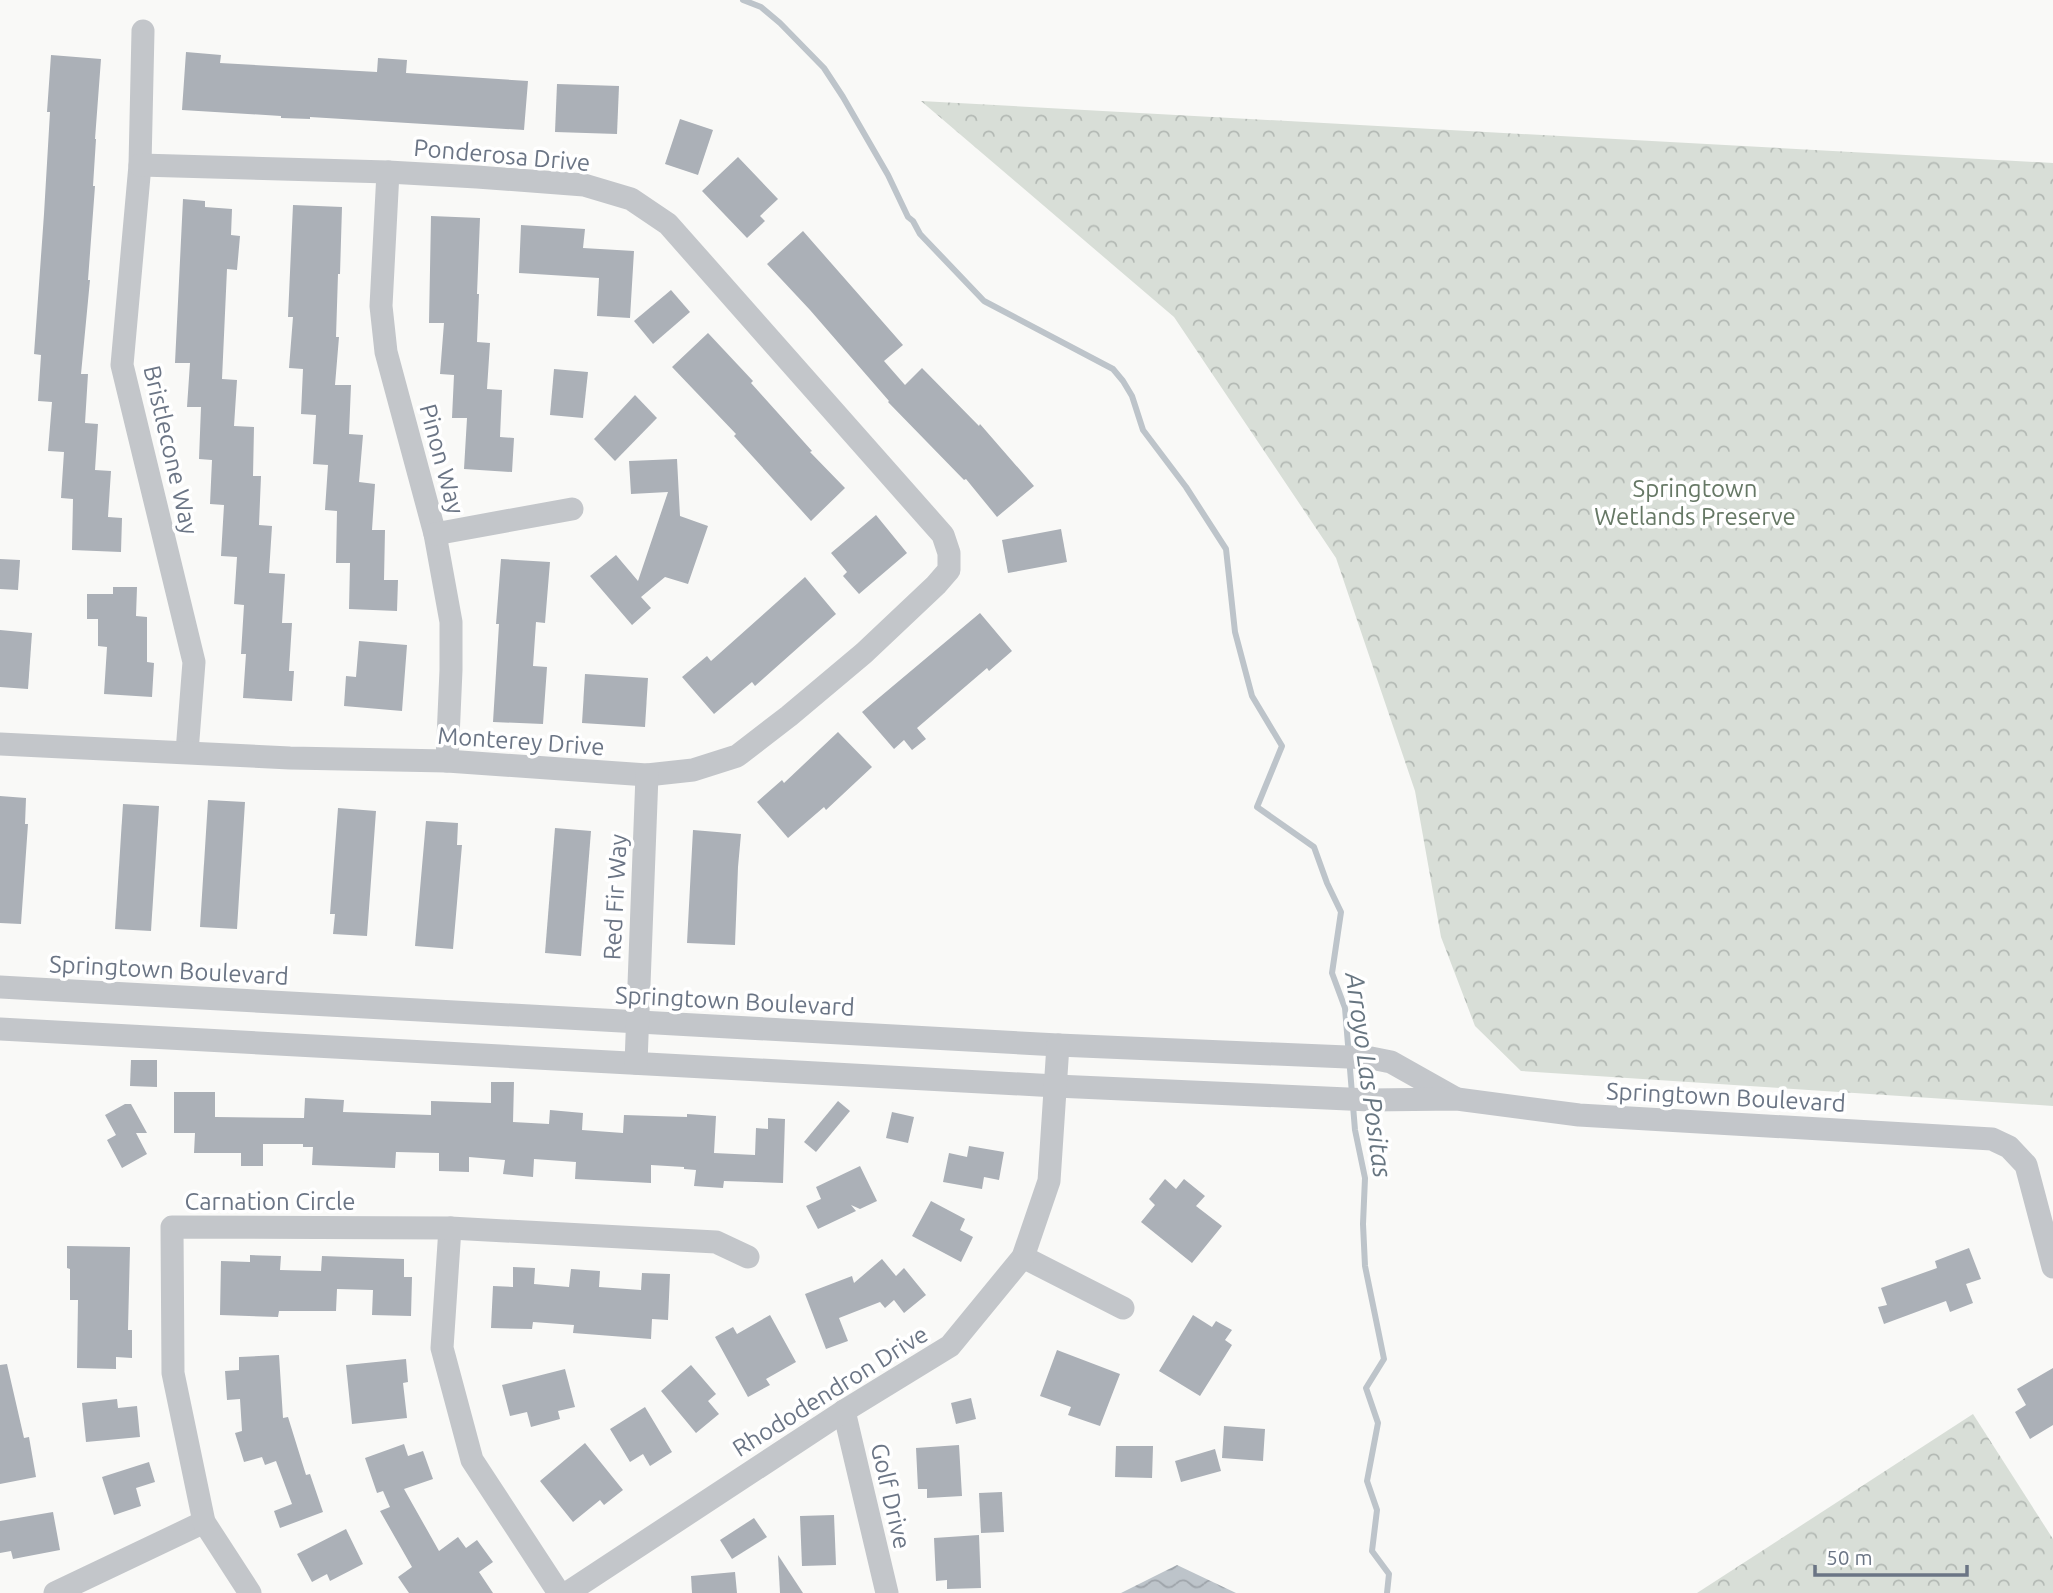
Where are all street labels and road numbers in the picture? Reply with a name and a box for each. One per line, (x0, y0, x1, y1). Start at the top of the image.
street label: Ponderosa Drive (413, 134, 591, 176)
street label: Bristlecone Way (138, 363, 204, 538)
street label: Pinon Way (414, 401, 470, 517)
street label: Monterey Drive (437, 722, 605, 760)
street label: Red Fir Way (598, 833, 632, 961)
street label: Springtown Boulevard (48, 950, 290, 990)
street label: Springtown Boulevard (614, 981, 856, 1021)
street label: Springtown Boulevard (1605, 1077, 1847, 1117)
street label: Carnation Circle (184, 1188, 356, 1215)
street label: Rhododendron Drive (727, 1320, 933, 1462)
street label: Golf Drive (866, 1441, 916, 1551)

